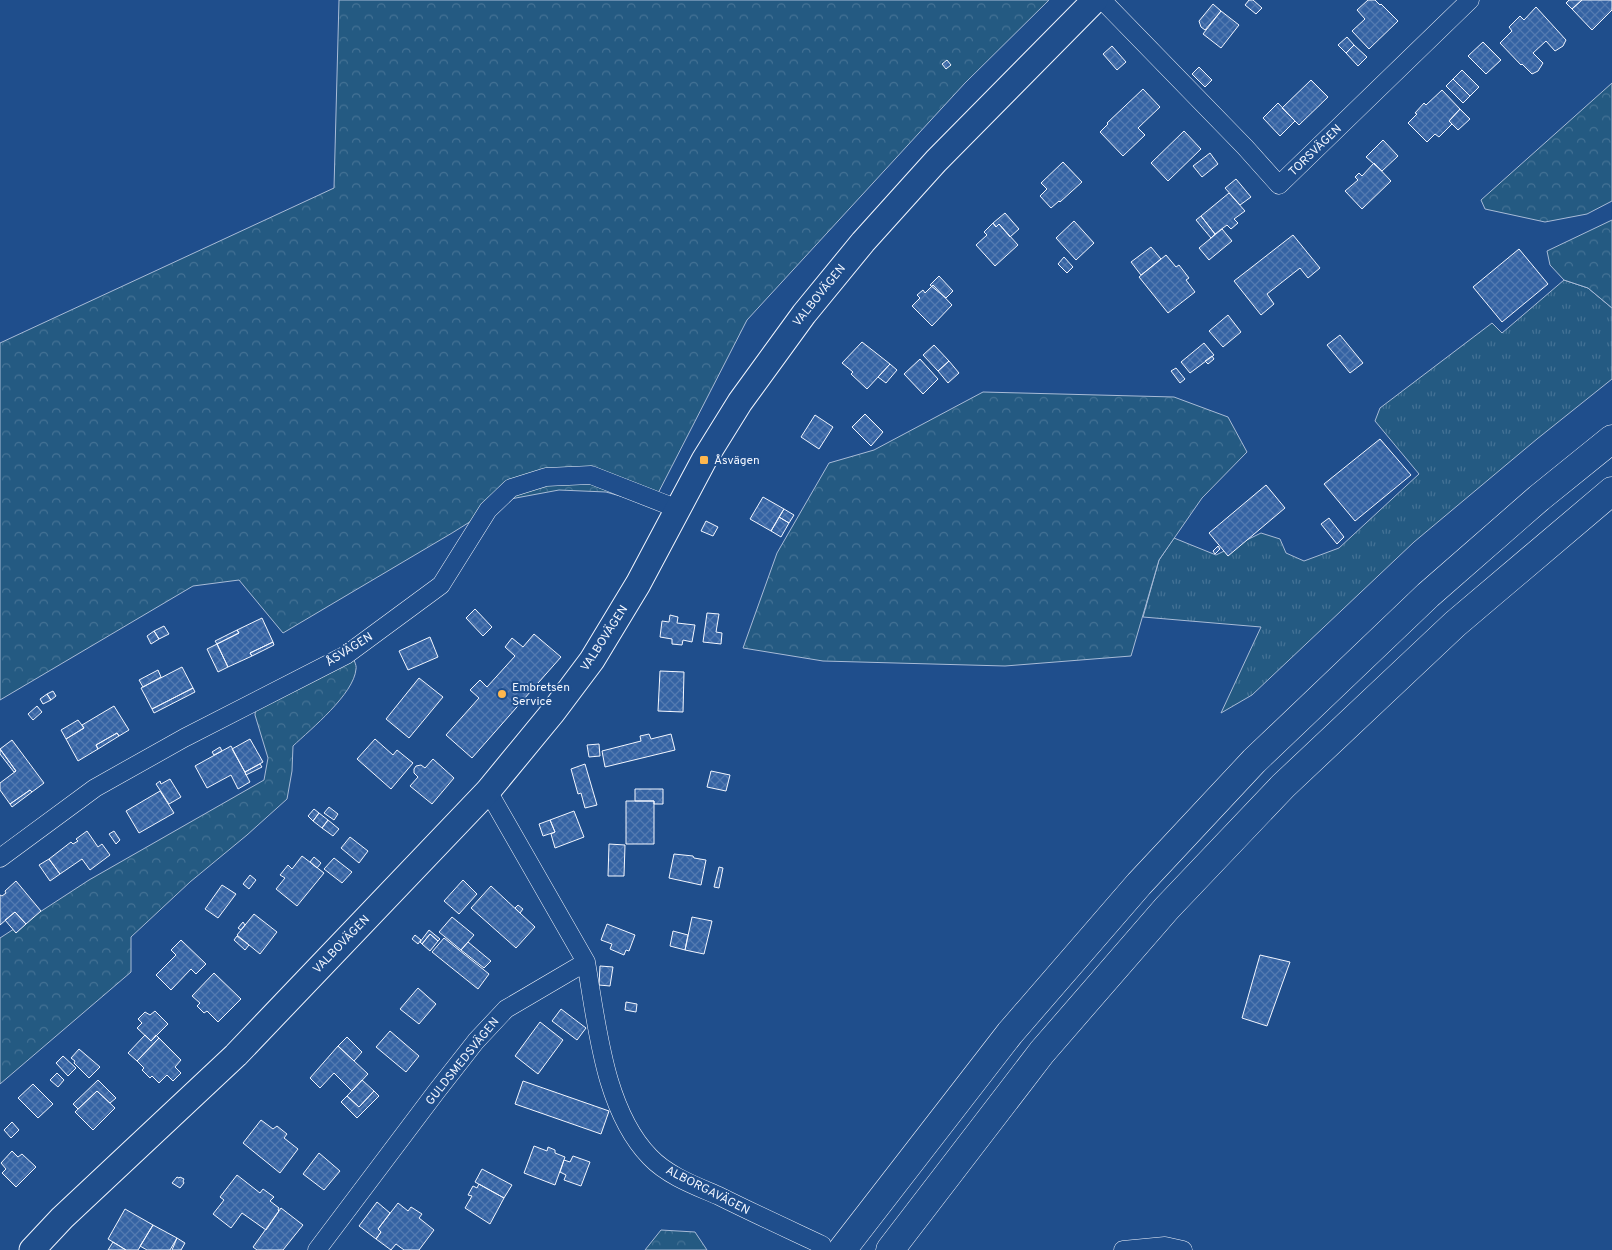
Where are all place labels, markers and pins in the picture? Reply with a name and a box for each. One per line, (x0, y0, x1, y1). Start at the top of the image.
place label: Åsvägen (714, 453, 760, 469)
marker: Åsvägen (698, 454, 710, 466)
place label: Embretsen Service (512, 680, 570, 710)
marker: Embretsen Service (496, 688, 508, 700)

